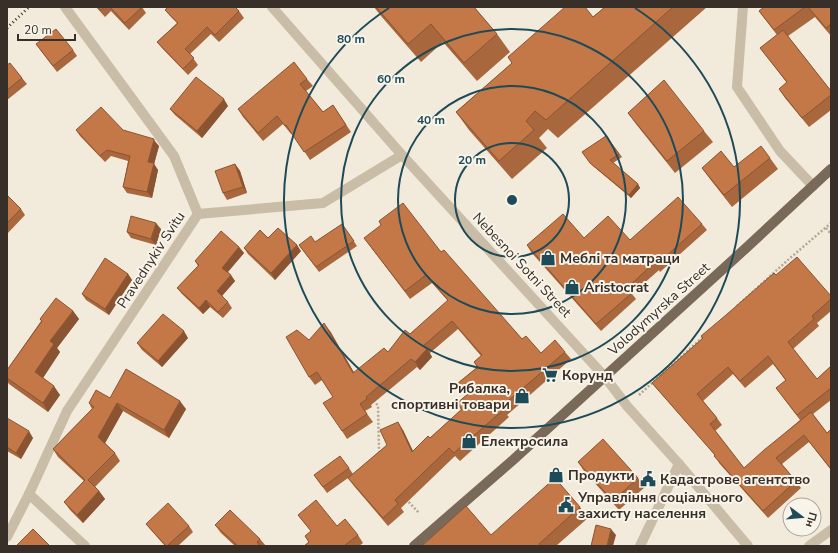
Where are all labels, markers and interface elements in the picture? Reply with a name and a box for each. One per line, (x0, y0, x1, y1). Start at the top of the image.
scale bar (18, 16, 75, 42)
text: 20 m (24, 22, 52, 38)
text: 80 m (337, 31, 365, 47)
text: 60 m (377, 71, 405, 87)
text: 40 m (417, 112, 445, 128)
text: 20 m (458, 152, 486, 168)
centre of rings (505, 193, 519, 207)
street label: Pravednykiv Svitu (113, 208, 189, 312)
street label: Nebesnoi Sotni Street (468, 208, 576, 322)
shop icon: Меблі та матраци (539, 249, 557, 267)
place label: Меблі та матраци (560, 249, 680, 268)
street label: Volodymyrska Street (603, 258, 714, 360)
shop icon: Aristocrat (563, 278, 581, 296)
place label: Aristocrat (584, 278, 649, 297)
supermarket icon: Корунд (541, 366, 559, 384)
place label: Корунд (562, 366, 613, 385)
place label: Рибалка, спортивні товари (391, 379, 510, 414)
shop icon: Рибалка, спортивні товари (513, 387, 531, 405)
shop icon: Електросила (460, 432, 478, 450)
place label: Електросила (481, 432, 568, 451)
shop icon: Продукти (547, 466, 565, 484)
place label: Продукти (568, 466, 635, 485)
public building icon: Кадастрове агентство (639, 470, 657, 488)
place label: Кадастрове агентство (660, 470, 810, 489)
place label: Управління соціального захисту населення (577, 488, 743, 523)
public building icon: Управління соціального захисту населення (557, 496, 575, 514)
north arrow (782, 497, 822, 537)
text: Пн (802, 510, 820, 529)

